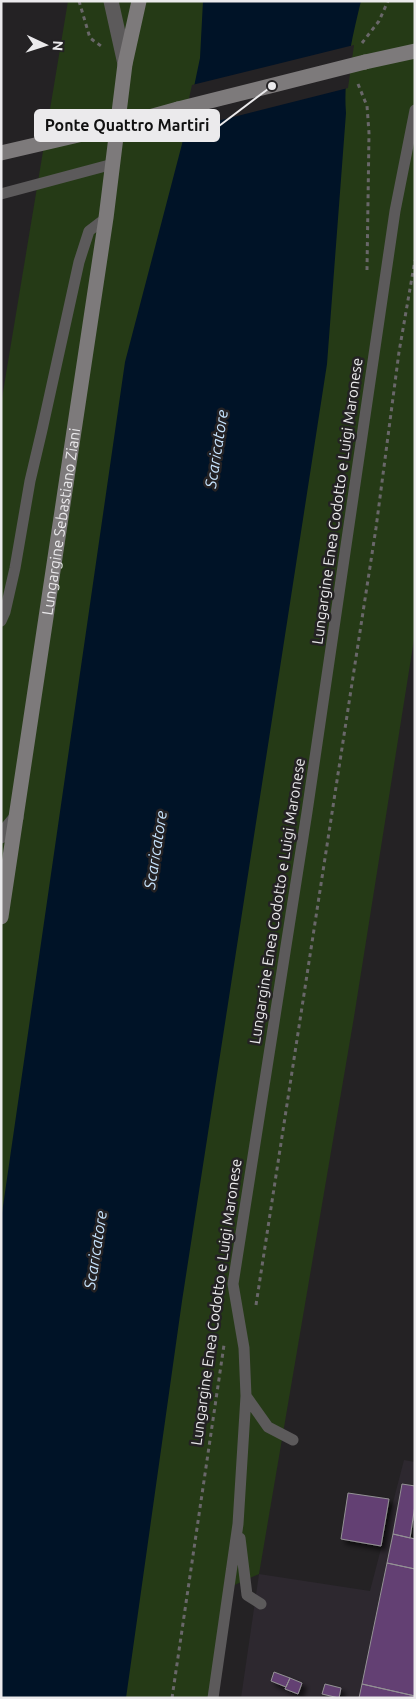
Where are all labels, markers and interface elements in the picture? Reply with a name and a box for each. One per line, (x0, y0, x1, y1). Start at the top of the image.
north arrow (20, 20, 70, 70)
text: N (50, 40, 66, 52)
callout: Ponte Quattro Martiri (35, 110, 219, 141)
text: Ponte Quattro Martiri (45, 116, 209, 134)
street label: Lungargine Enea Codotto e Luigi Maronese (308, 357, 366, 645)
water label: Scaricatore (201, 408, 231, 491)
street label: Lungargine Sebastiano Ziani (38, 427, 83, 616)
street label: Lungargine Enea Codotto e Luigi Maronese (246, 757, 308, 1045)
water label: Scaricatore (140, 809, 170, 892)
street label: Lungargine Enea Codotto e Luigi Maronese (187, 1158, 245, 1446)
water label: Scaricatore (80, 1209, 110, 1292)

